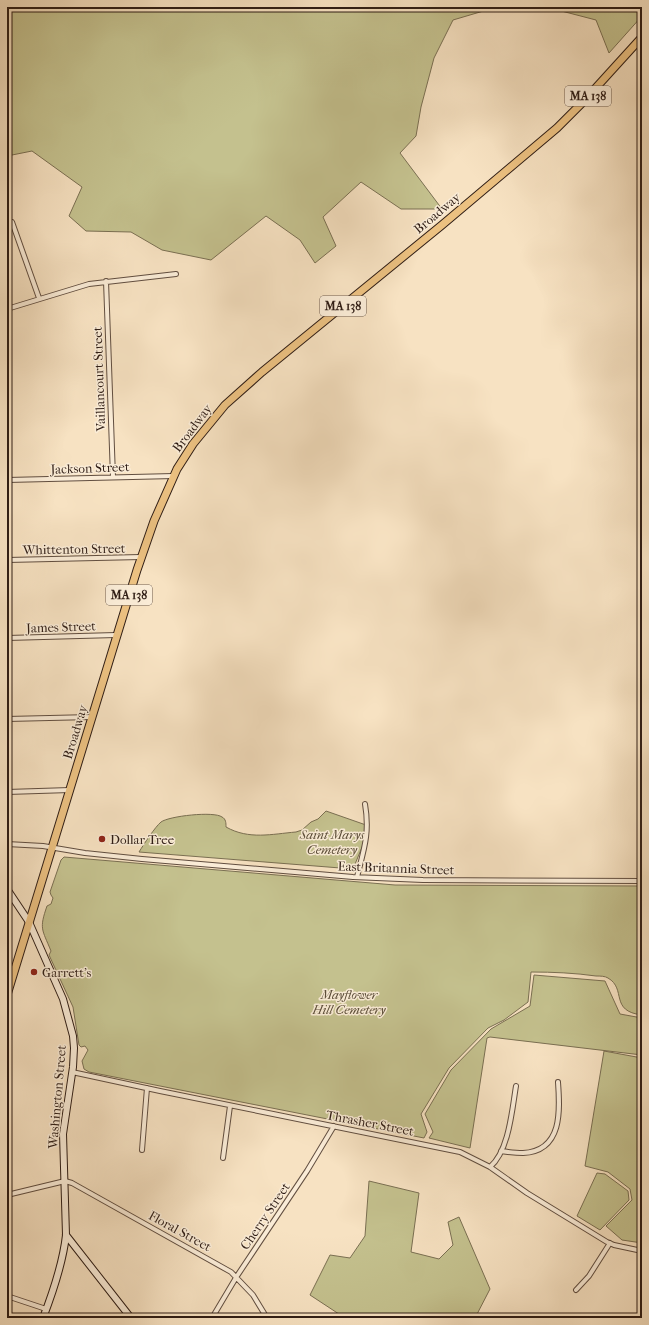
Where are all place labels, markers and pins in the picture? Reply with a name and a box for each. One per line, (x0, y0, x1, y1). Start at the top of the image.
place label: Dollar Tree (110, 832, 175, 847)
marker: Dollar Tree (97, 834, 107, 844)
place label: Garrett's (42, 965, 92, 980)
marker: Garrett's (29, 967, 39, 977)

